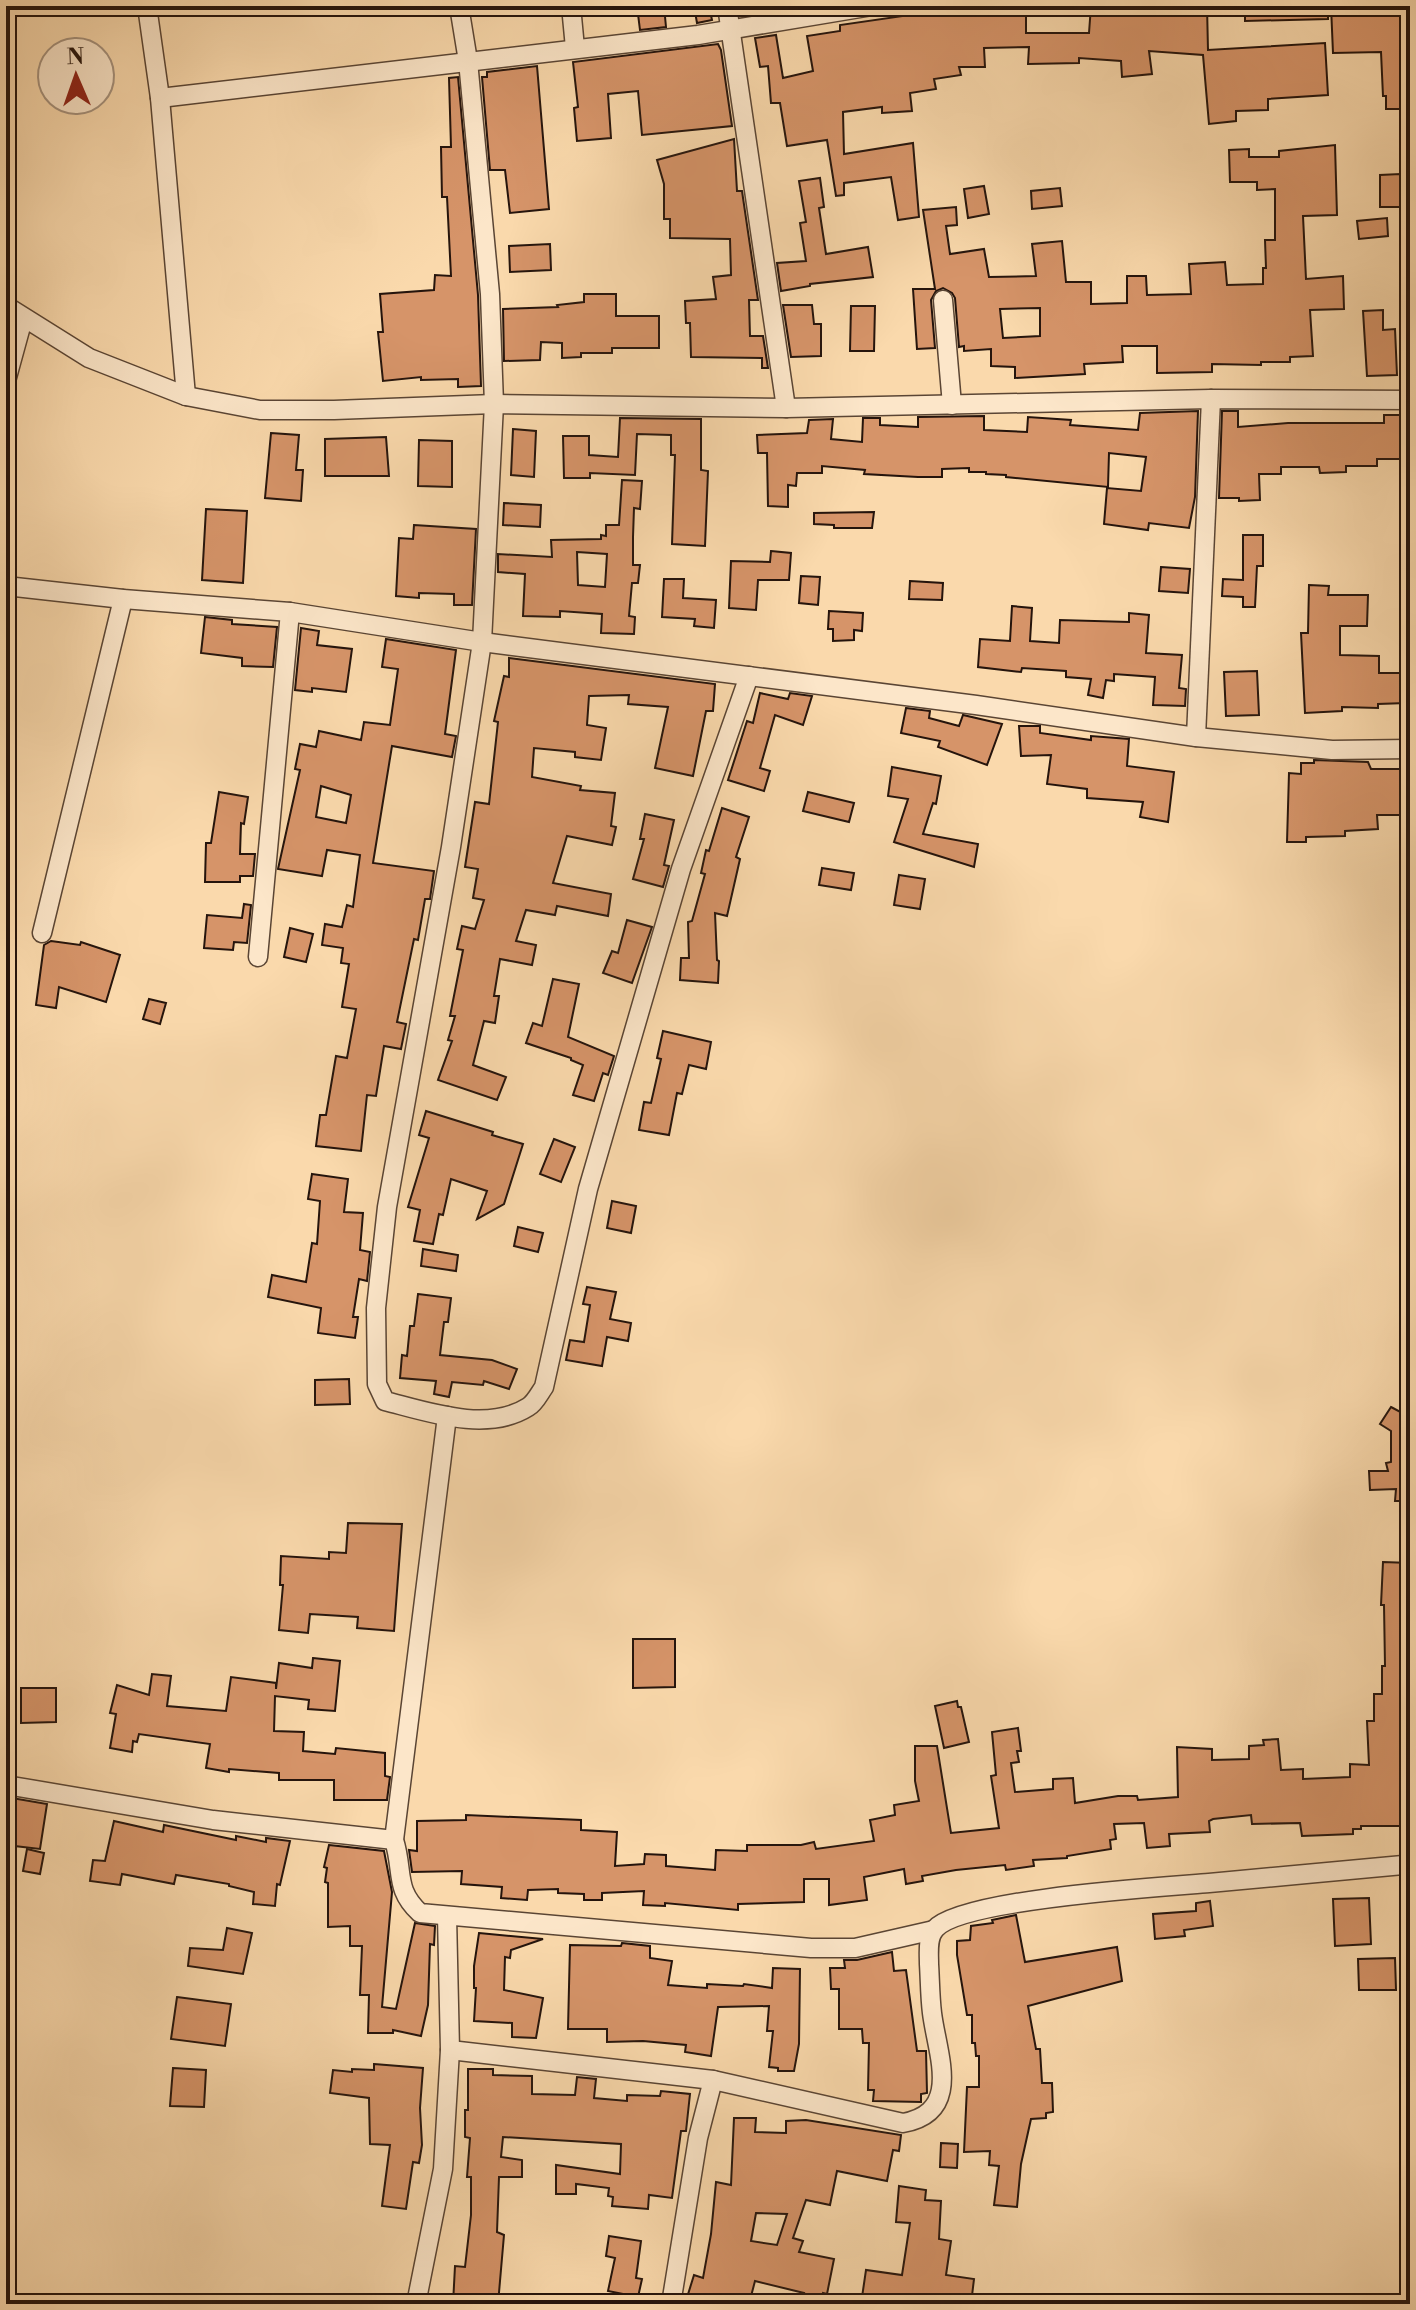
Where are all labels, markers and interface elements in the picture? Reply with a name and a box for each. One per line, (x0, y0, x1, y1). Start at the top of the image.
north arrow (36, 36, 116, 116)
text: N (66, 44, 85, 71)

